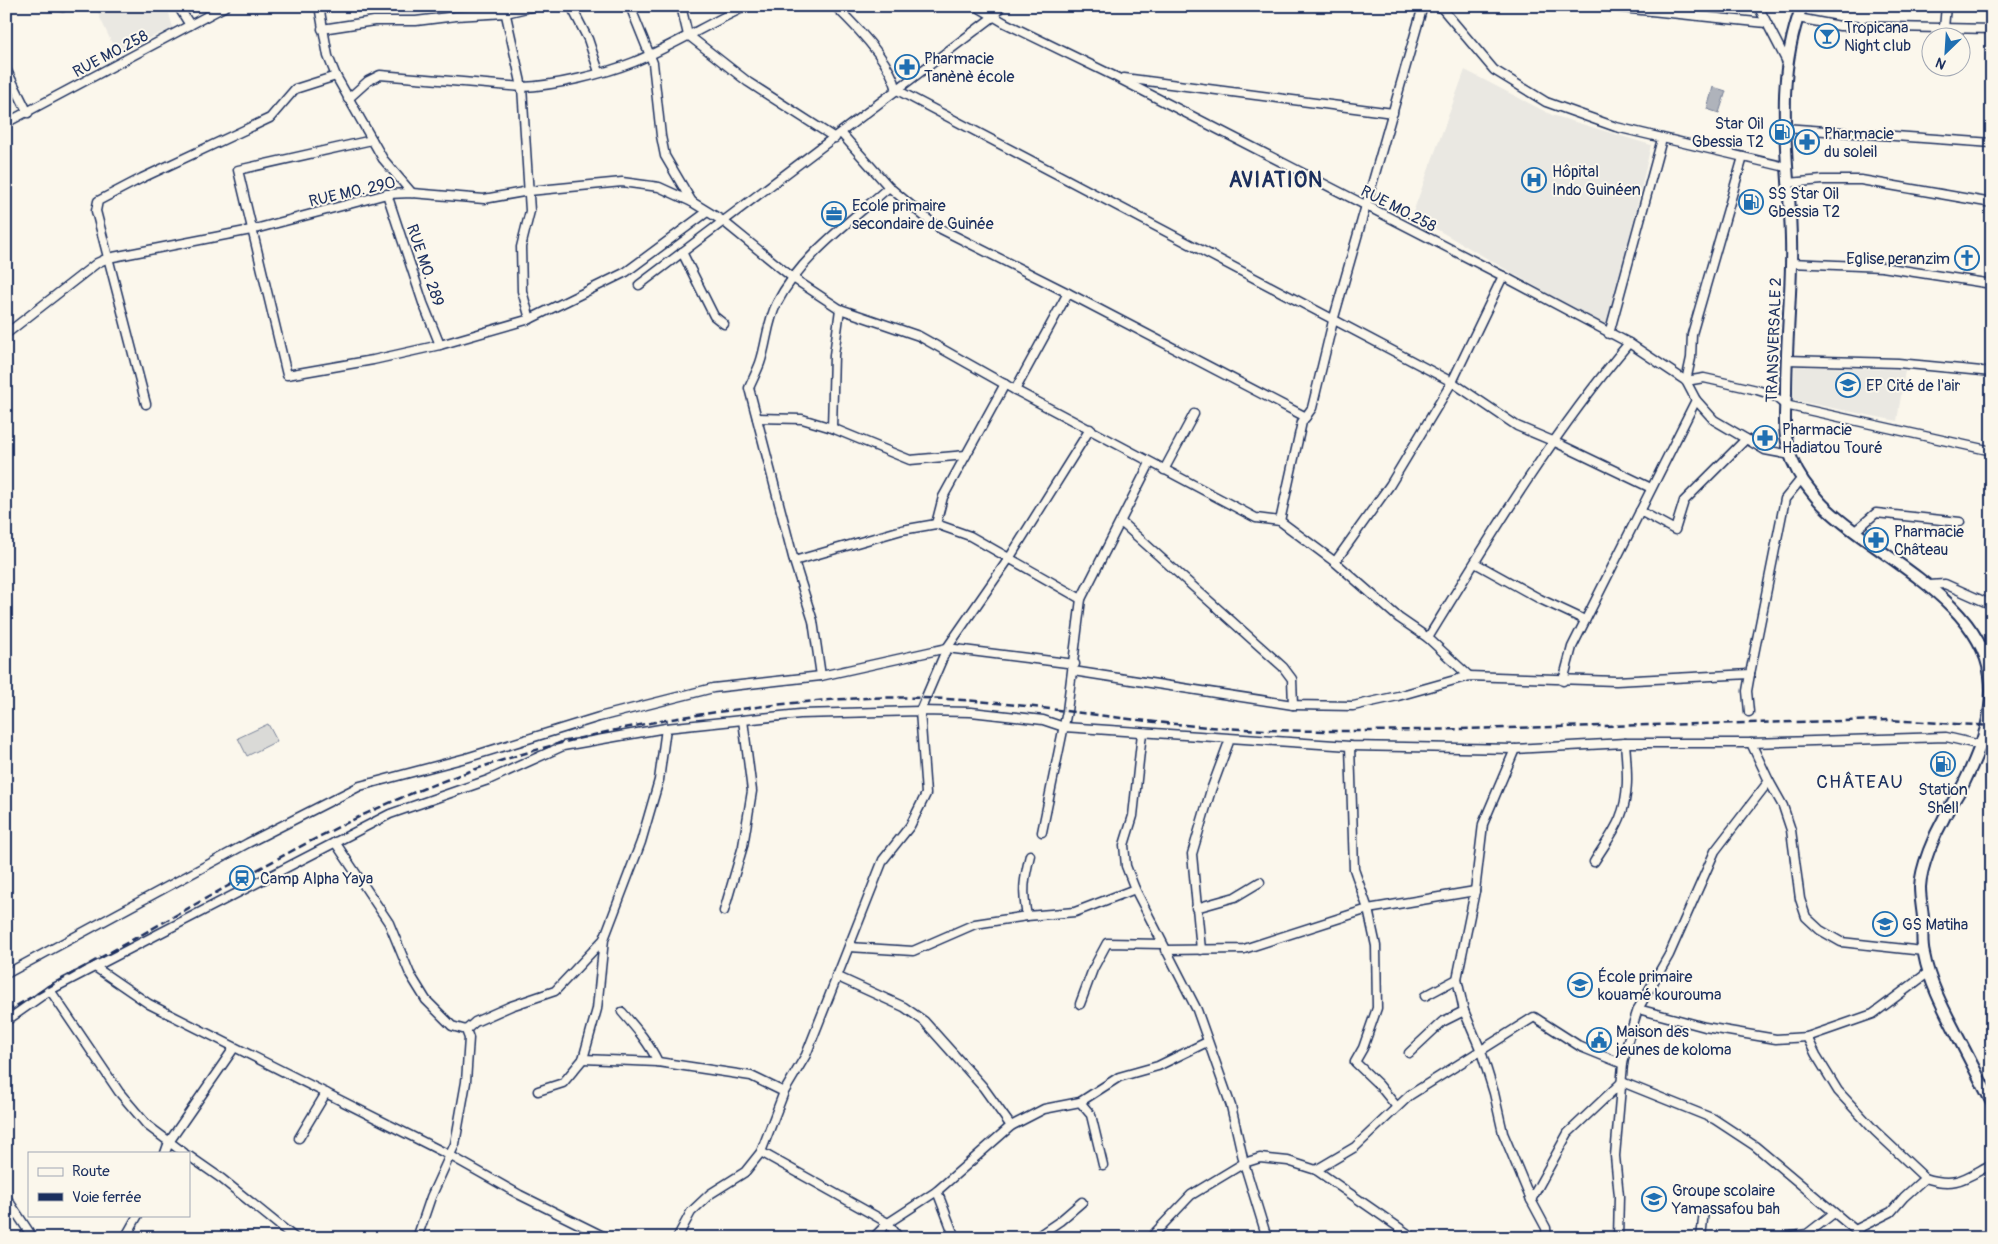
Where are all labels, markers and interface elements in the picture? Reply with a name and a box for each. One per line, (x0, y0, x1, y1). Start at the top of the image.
place label: Tropicana Night club (1844, 18, 1911, 56)
bar icon: Tropicana Night club (1814, 23, 1840, 49)
street label: RUE MO.258 (69, 26, 152, 82)
north arrow (1920, 28, 1970, 78)
place label: Pharmacie Tanènè école (924, 49, 1015, 87)
pharmacy icon: Pharmacie Tanènè école (894, 54, 920, 80)
text: N (1933, 54, 1949, 73)
place label: Star Oil Gbessia T2 (1692, 114, 1764, 152)
fuel station icon: Star Oil Gbessia T2 (1769, 119, 1795, 145)
place label: Pharmacie du soleil (1824, 124, 1894, 162)
pharmacy icon: Pharmacie du soleil (1794, 129, 1820, 155)
place label: Hôpital Indo Guinéen (1552, 162, 1641, 200)
district label: AVIATION (1229, 167, 1323, 194)
hospital icon: Hôpital Indo Guinéen (1521, 167, 1547, 193)
street label: RUE MO. 290 (307, 172, 398, 212)
street label: RUE MO.258 (1357, 181, 1440, 237)
place label: SS Star Oil Gbessia T2 (1768, 184, 1840, 222)
fuel station icon: SS Star Oil Gbessia T2 (1738, 189, 1764, 215)
place label: Ecole primaire secondaire de Guinée (852, 196, 994, 234)
office icon: Ecole primaire secondaire de Guinée (821, 201, 847, 227)
street label: RUE MO. 289 (402, 222, 448, 309)
church icon: Eglise peranzim (1954, 245, 1980, 271)
place label: Eglise peranzim (1846, 249, 1950, 269)
street label: TRANSVERSALE 2 (1762, 277, 1786, 403)
school or university icon: EP Cité de l'air (1835, 372, 1861, 398)
place label: EP Cité de l'air (1866, 376, 1960, 396)
place label: Pharmacie Hadiatou Touré (1782, 420, 1883, 458)
pharmacy icon: Pharmacie Hadiatou Touré (1752, 425, 1778, 451)
place label: Pharmacie Château (1894, 522, 1964, 560)
pharmacy icon: Pharmacie Château (1863, 527, 1889, 553)
fuel station icon: Station Shell (1930, 751, 1956, 777)
district label: CHÂTEAU (1816, 770, 1904, 794)
place label: Station Shell (1918, 780, 1968, 818)
station icon: Camp Alpha Yaya (229, 865, 255, 891)
place label: Camp Alpha Yaya (260, 869, 373, 889)
school or university icon: GS Matiha (1872, 911, 1898, 937)
place label: GS Matiha (1902, 915, 1968, 935)
place label: École primaire kouamé kourouma (1598, 967, 1721, 1005)
school or university icon: École primaire kouamé kourouma (1567, 972, 1593, 998)
place label: Maison des jeunes de koloma (1615, 1022, 1731, 1060)
public building icon: Maison des jeunes de koloma (1586, 1027, 1612, 1053)
legend (28, 1152, 190, 1216)
text: Route (72, 1162, 110, 1181)
place label: Groupe scolaire Yamassafou bah (1671, 1181, 1780, 1219)
school or university icon: Groupe scolaire Yamassafou bah (1641, 1186, 1667, 1212)
text: Voie ferrée (72, 1188, 142, 1207)

